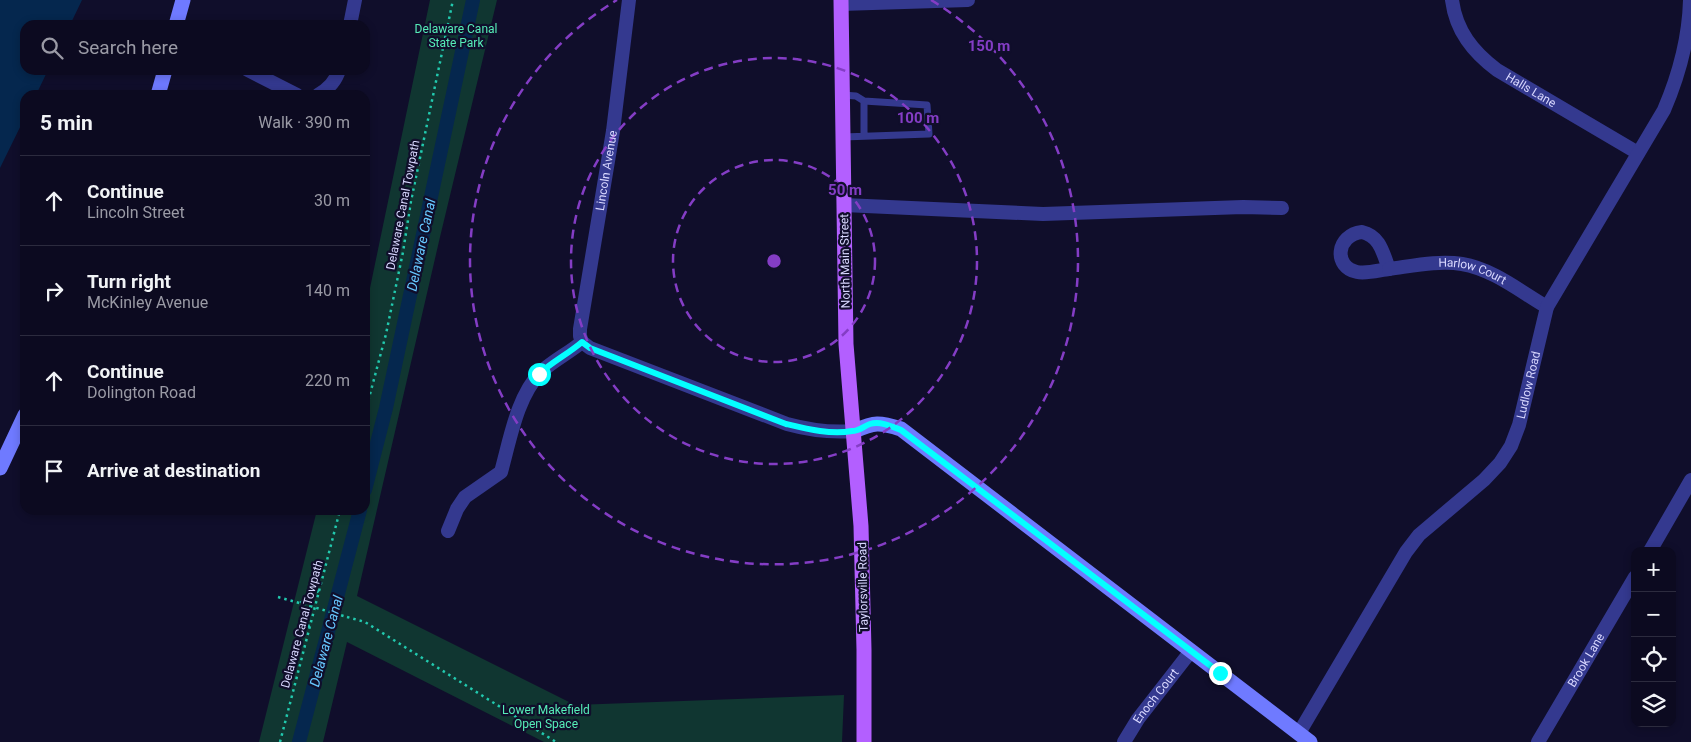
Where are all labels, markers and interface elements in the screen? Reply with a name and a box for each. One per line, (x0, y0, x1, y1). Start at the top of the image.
search box (20, 20, 370, 75)
park label: Delaware Canal State Park (415, 22, 497, 50)
icon: search (38, 34, 66, 62)
text: Search here (78, 36, 178, 59)
text: 150 m (968, 37, 1010, 55)
street label: Halls Lane (1503, 70, 1559, 110)
text: 100 m (897, 109, 939, 127)
text: 5 min (40, 111, 93, 135)
text: Walk · 390 m (258, 113, 350, 132)
street label: Lincoln Avenue (593, 129, 620, 212)
street label: Delaware Canal Towpath (383, 139, 423, 271)
text: Continue (87, 180, 164, 203)
text: 50 m (828, 181, 862, 199)
icon: ahead (40, 187, 68, 215)
text: 30 m (314, 191, 350, 210)
water label: Delaware Canal (403, 197, 439, 293)
text: Lincoln Street (87, 203, 185, 222)
street label: North Main Street (837, 214, 853, 308)
centre of rings (765, 252, 783, 270)
street label: Harlow Court (1438, 256, 1509, 287)
text: Turn right (87, 270, 171, 293)
icon: right (40, 277, 68, 305)
text: 140 m (305, 281, 350, 300)
text: McKinley Avenue (87, 293, 208, 312)
street label: Ludlow Road (1514, 350, 1543, 420)
text: Continue (87, 360, 164, 383)
route start (528, 363, 551, 386)
icon: ahead (40, 367, 68, 395)
text: 220 m (305, 371, 350, 390)
text: Dolington Road (87, 383, 196, 402)
icon: arrive (40, 457, 68, 485)
text: Arrive at destination (87, 459, 260, 482)
street label: Taylorsville Road (855, 542, 871, 632)
map controls (1631, 547, 1676, 727)
button: + (1631, 547, 1676, 592)
street label: Delaware Canal Towpath (278, 558, 326, 690)
button: − (1631, 592, 1676, 637)
water label: Delaware Canal (306, 593, 346, 689)
street label: Brook Lane (1565, 631, 1607, 690)
button: locate (1631, 637, 1676, 682)
route end (1209, 662, 1232, 685)
street label: Enoch Court (1130, 666, 1182, 726)
button: layers (1631, 682, 1676, 727)
park label: Lower Makefield Open Space (502, 703, 590, 731)

